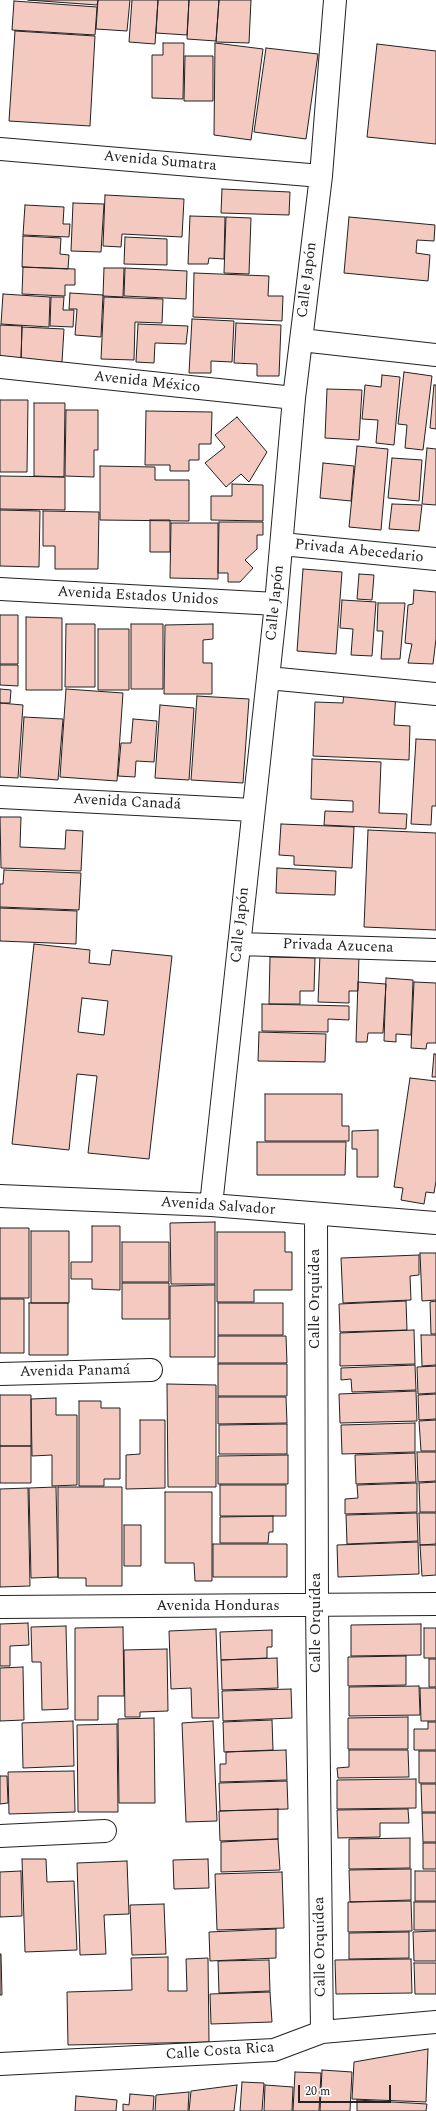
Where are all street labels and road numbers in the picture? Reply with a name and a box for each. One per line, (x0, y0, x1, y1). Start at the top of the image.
street label: Avenida Sumatra (103, 148, 217, 176)
street label: Calle Japón (294, 241, 322, 319)
street label: Avenida México (93, 368, 201, 398)
street label: Privada Abecedario (294, 536, 424, 568)
street label: Calle Japón (263, 564, 289, 642)
street label: Avenida Estados Unidos (57, 584, 219, 610)
street label: Avenida Canadá (73, 791, 181, 815)
street label: Calle Japón (228, 886, 254, 964)
street label: Privada Azucena (282, 936, 394, 958)
street label: Avenida Salvador (160, 1194, 276, 1220)
street label: Calle Orquídea (307, 1249, 325, 1349)
street label: Avenida Panamá (20, 1362, 130, 1382)
street label: Calle Orquídea (308, 1573, 326, 1673)
street label: Avenida Honduras (156, 1598, 280, 1616)
street label: Calle Orquídea (311, 1897, 331, 1997)
street label: Calle Costa Rica (165, 2039, 275, 2065)

